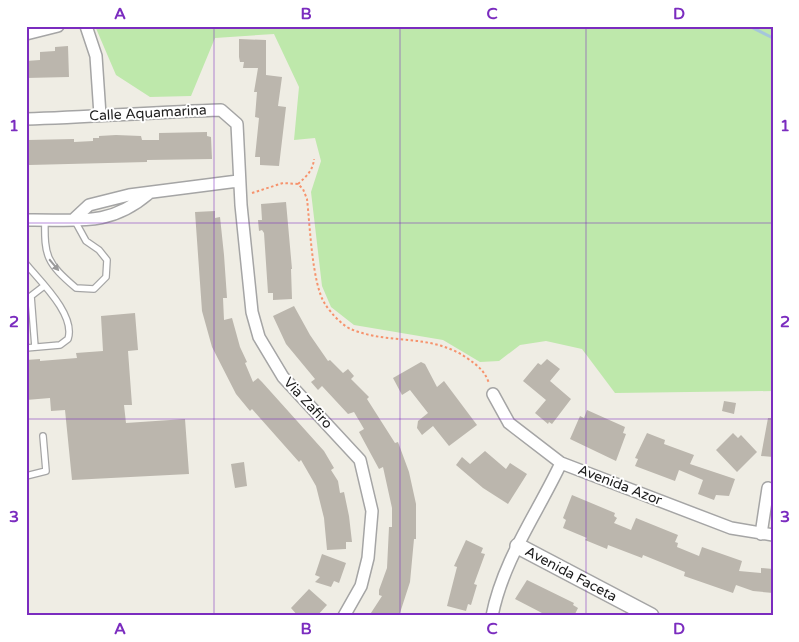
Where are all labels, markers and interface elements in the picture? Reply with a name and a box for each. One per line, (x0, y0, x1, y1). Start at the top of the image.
text: A (114, 4, 126, 24)
text: B (300, 4, 312, 24)
text: C (486, 4, 498, 24)
text: D (673, 4, 685, 24)
street label: Calle Aquamarina (89, 101, 207, 125)
text: 1 (9, 116, 19, 136)
text: 1 (780, 116, 790, 136)
one-way arrow (48, 259, 59, 271)
text: 2 (9, 312, 19, 332)
text: 2 (780, 312, 790, 332)
street label: Via Zafiro (280, 374, 336, 432)
street label: Avenida Azor (575, 461, 665, 509)
text: 3 (9, 507, 19, 527)
text: 3 (780, 507, 790, 527)
street label: Avenida Faceta (522, 543, 620, 605)
text: A (114, 619, 126, 639)
text: B (300, 619, 312, 639)
text: C (486, 619, 498, 639)
text: D (673, 619, 685, 639)

